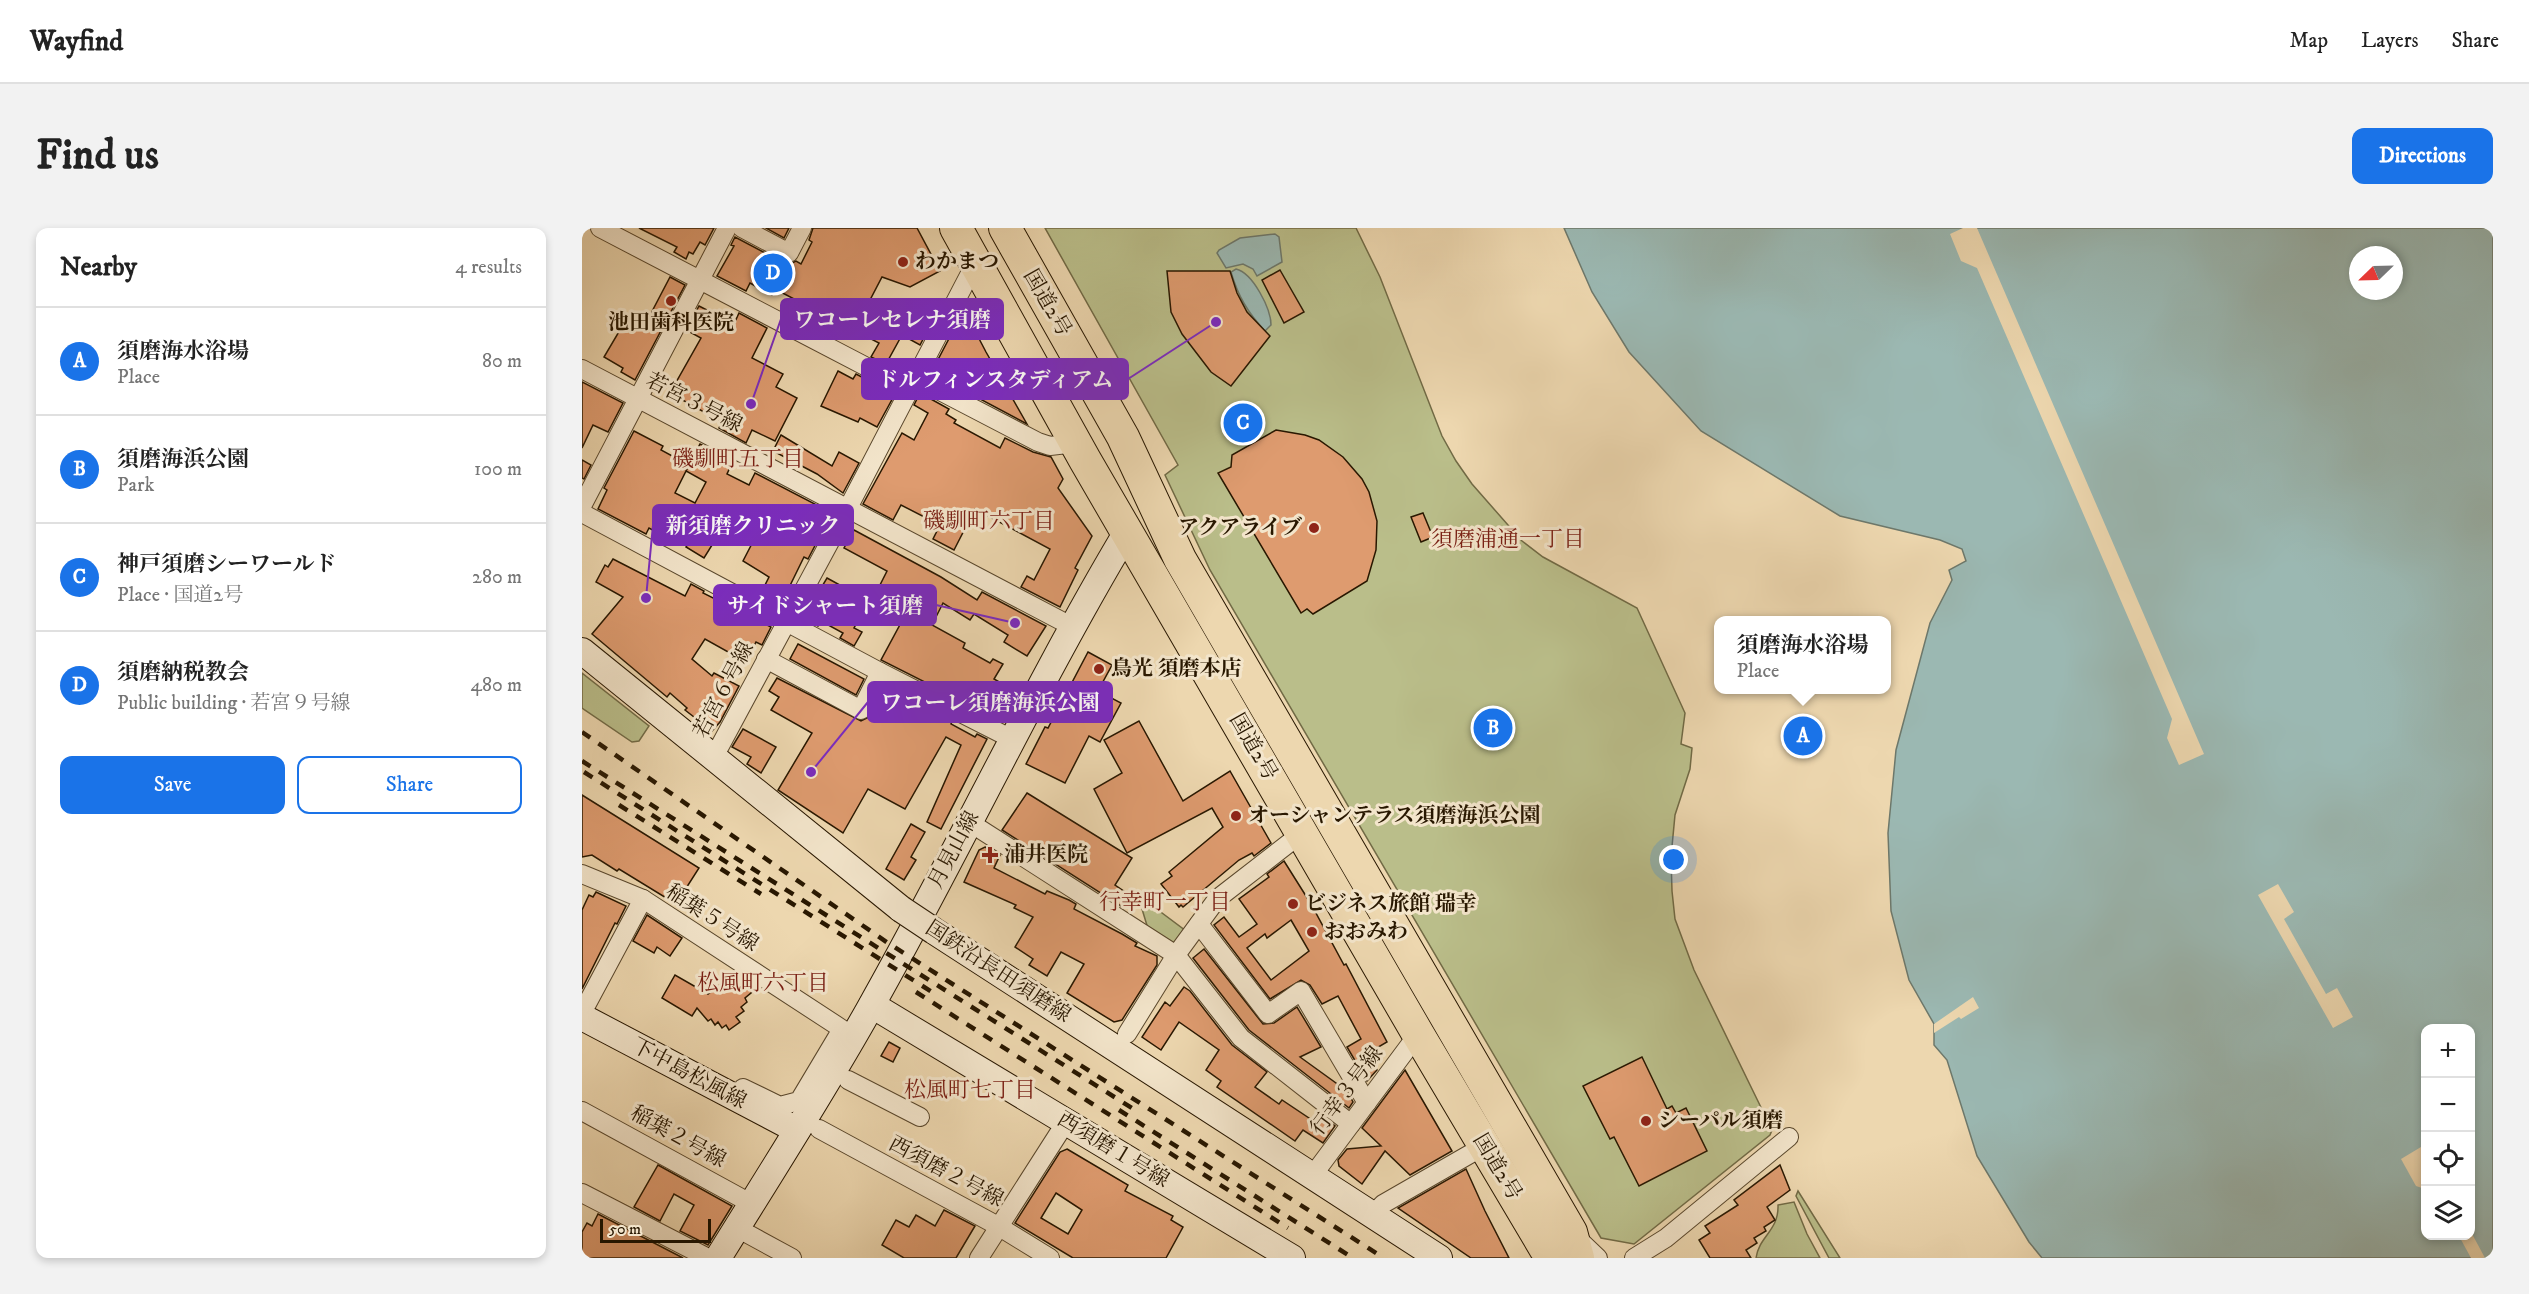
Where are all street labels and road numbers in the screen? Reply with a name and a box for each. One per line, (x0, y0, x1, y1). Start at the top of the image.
street label: 国道2号 (1017, 265, 1077, 341)
street label: 若宮３号線 (641, 368, 747, 438)
street label: 若宮６号線 (688, 638, 760, 742)
street label: 国道2号 (1223, 709, 1283, 785)
street label: 月見山線 (923, 807, 985, 893)
street label: 稲葉５号線 (661, 879, 763, 957)
street label: 国鉄沿長田須磨線 (920, 915, 1076, 1029)
street label: 下中島松風線 (627, 1033, 751, 1115)
street label: 行幸３号線 (1305, 1041, 1389, 1141)
street label: 稲葉２号線 (626, 1100, 730, 1174)
street label: 西須磨１号線 (1052, 1106, 1174, 1194)
street label: 国道2号 (1467, 1129, 1527, 1205)
street label: 西須磨２号線 (884, 1131, 1008, 1213)

